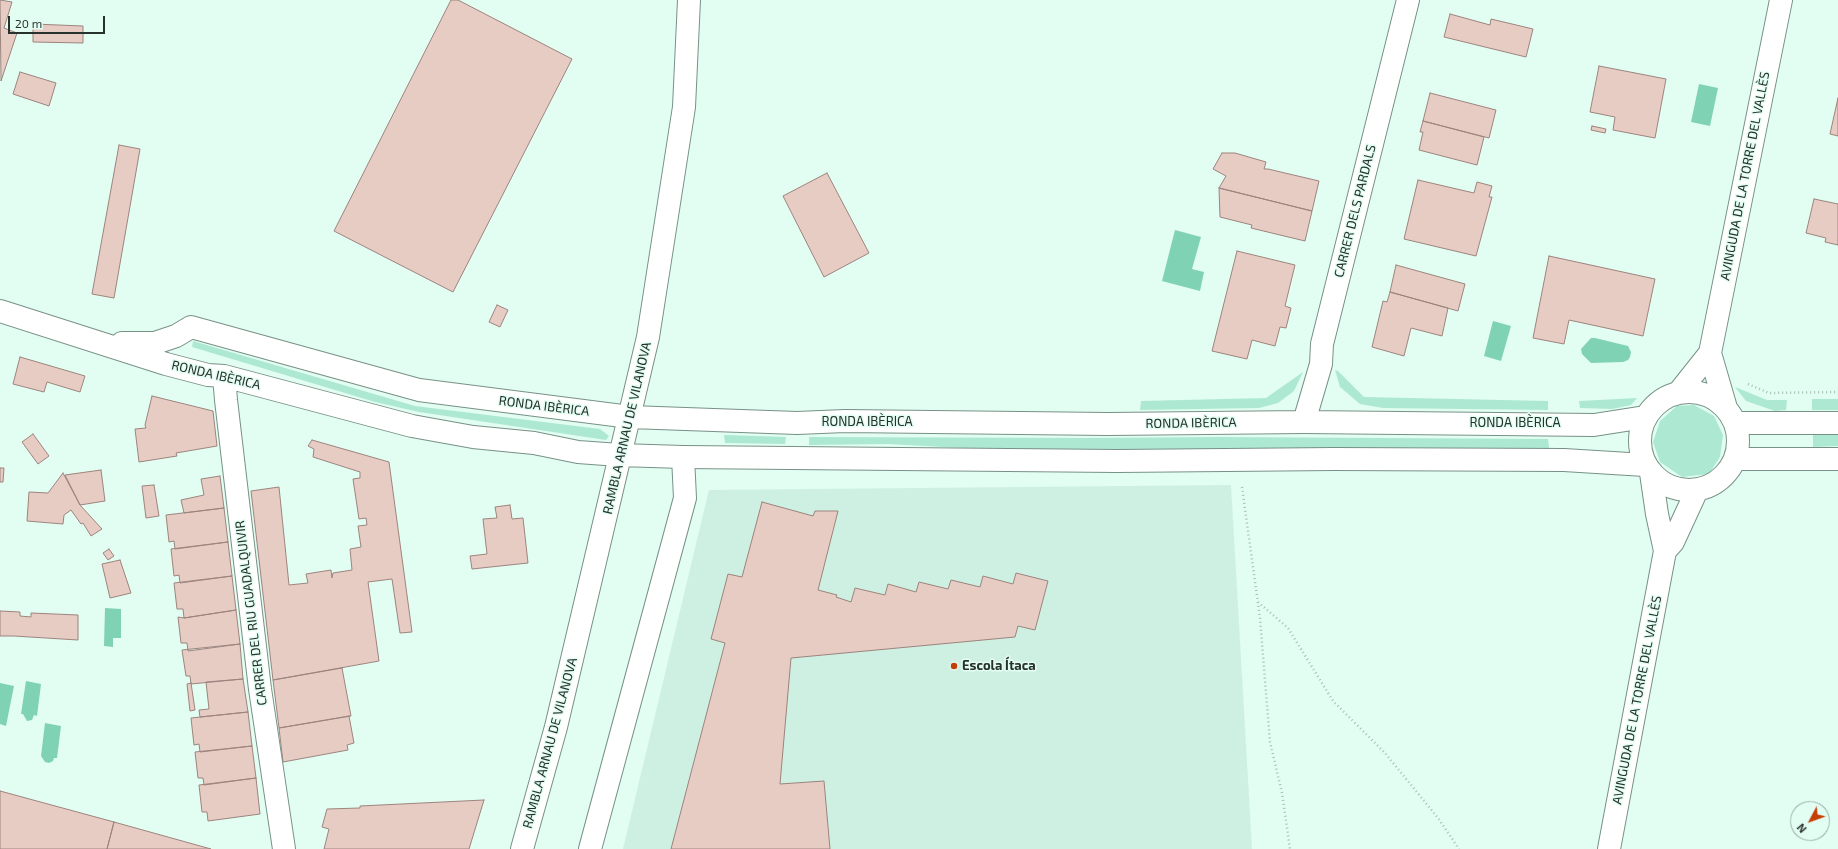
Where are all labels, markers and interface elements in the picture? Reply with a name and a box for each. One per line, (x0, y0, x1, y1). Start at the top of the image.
scale bar (10, 8, 107, 34)
text: 20 m (15, 16, 42, 30)
street label: AVINGUDA DE LA TORRE DEL VALLÈS (1717, 70, 1773, 282)
street label: CARRER DELS PARDALS (1331, 143, 1379, 279)
street label: RAMBLA ARNAU DE VILANOVA (600, 340, 654, 516)
street label: RONDA IBÈRICA (170, 357, 262, 393)
street label: RONDA IBÈRICA (498, 393, 590, 419)
street label: RONDA IBÈRICA (821, 414, 913, 430)
street label: RONDA IBÈRICA (1145, 414, 1237, 432)
street label: RONDA IBÈRICA (1469, 415, 1561, 431)
street label: CARRER DEL RIU GUADALQUIVIR (232, 520, 270, 706)
street label: AVINGUDA DE LA TORRE DEL VALLÈS (1609, 594, 1665, 806)
street label: RAMBLA ARNAU DE VILANOVA (520, 656, 580, 830)
place label: Escola Ítaca (962, 658, 1036, 674)
marker: Escola Ítaca (949, 661, 959, 671)
north arrow (1790, 801, 1830, 841)
text: N (1794, 821, 1809, 836)

